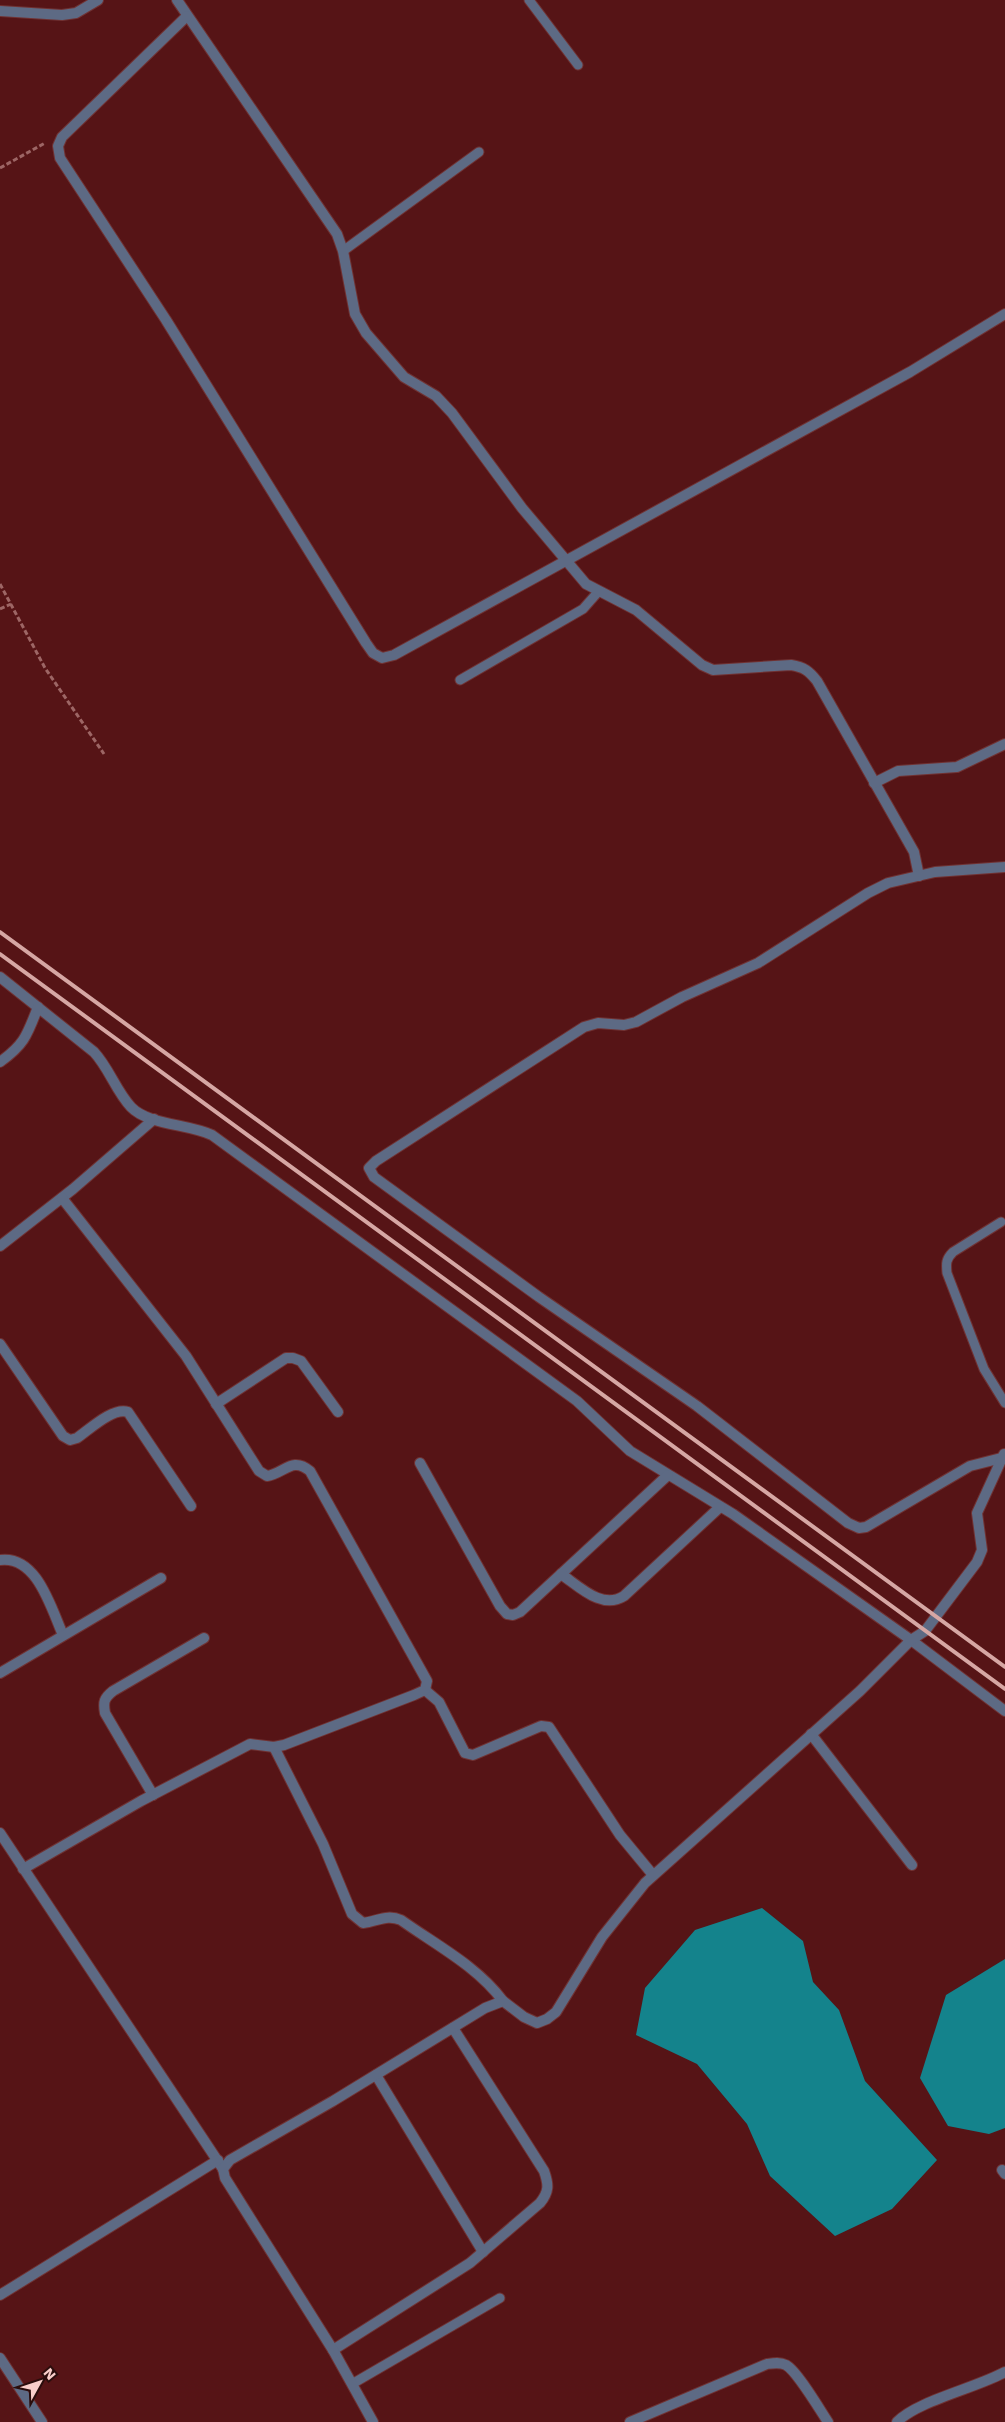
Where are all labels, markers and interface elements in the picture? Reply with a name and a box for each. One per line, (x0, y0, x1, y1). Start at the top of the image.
north arrow (15, 2357, 65, 2407)
text: N (40, 2365, 59, 2383)

